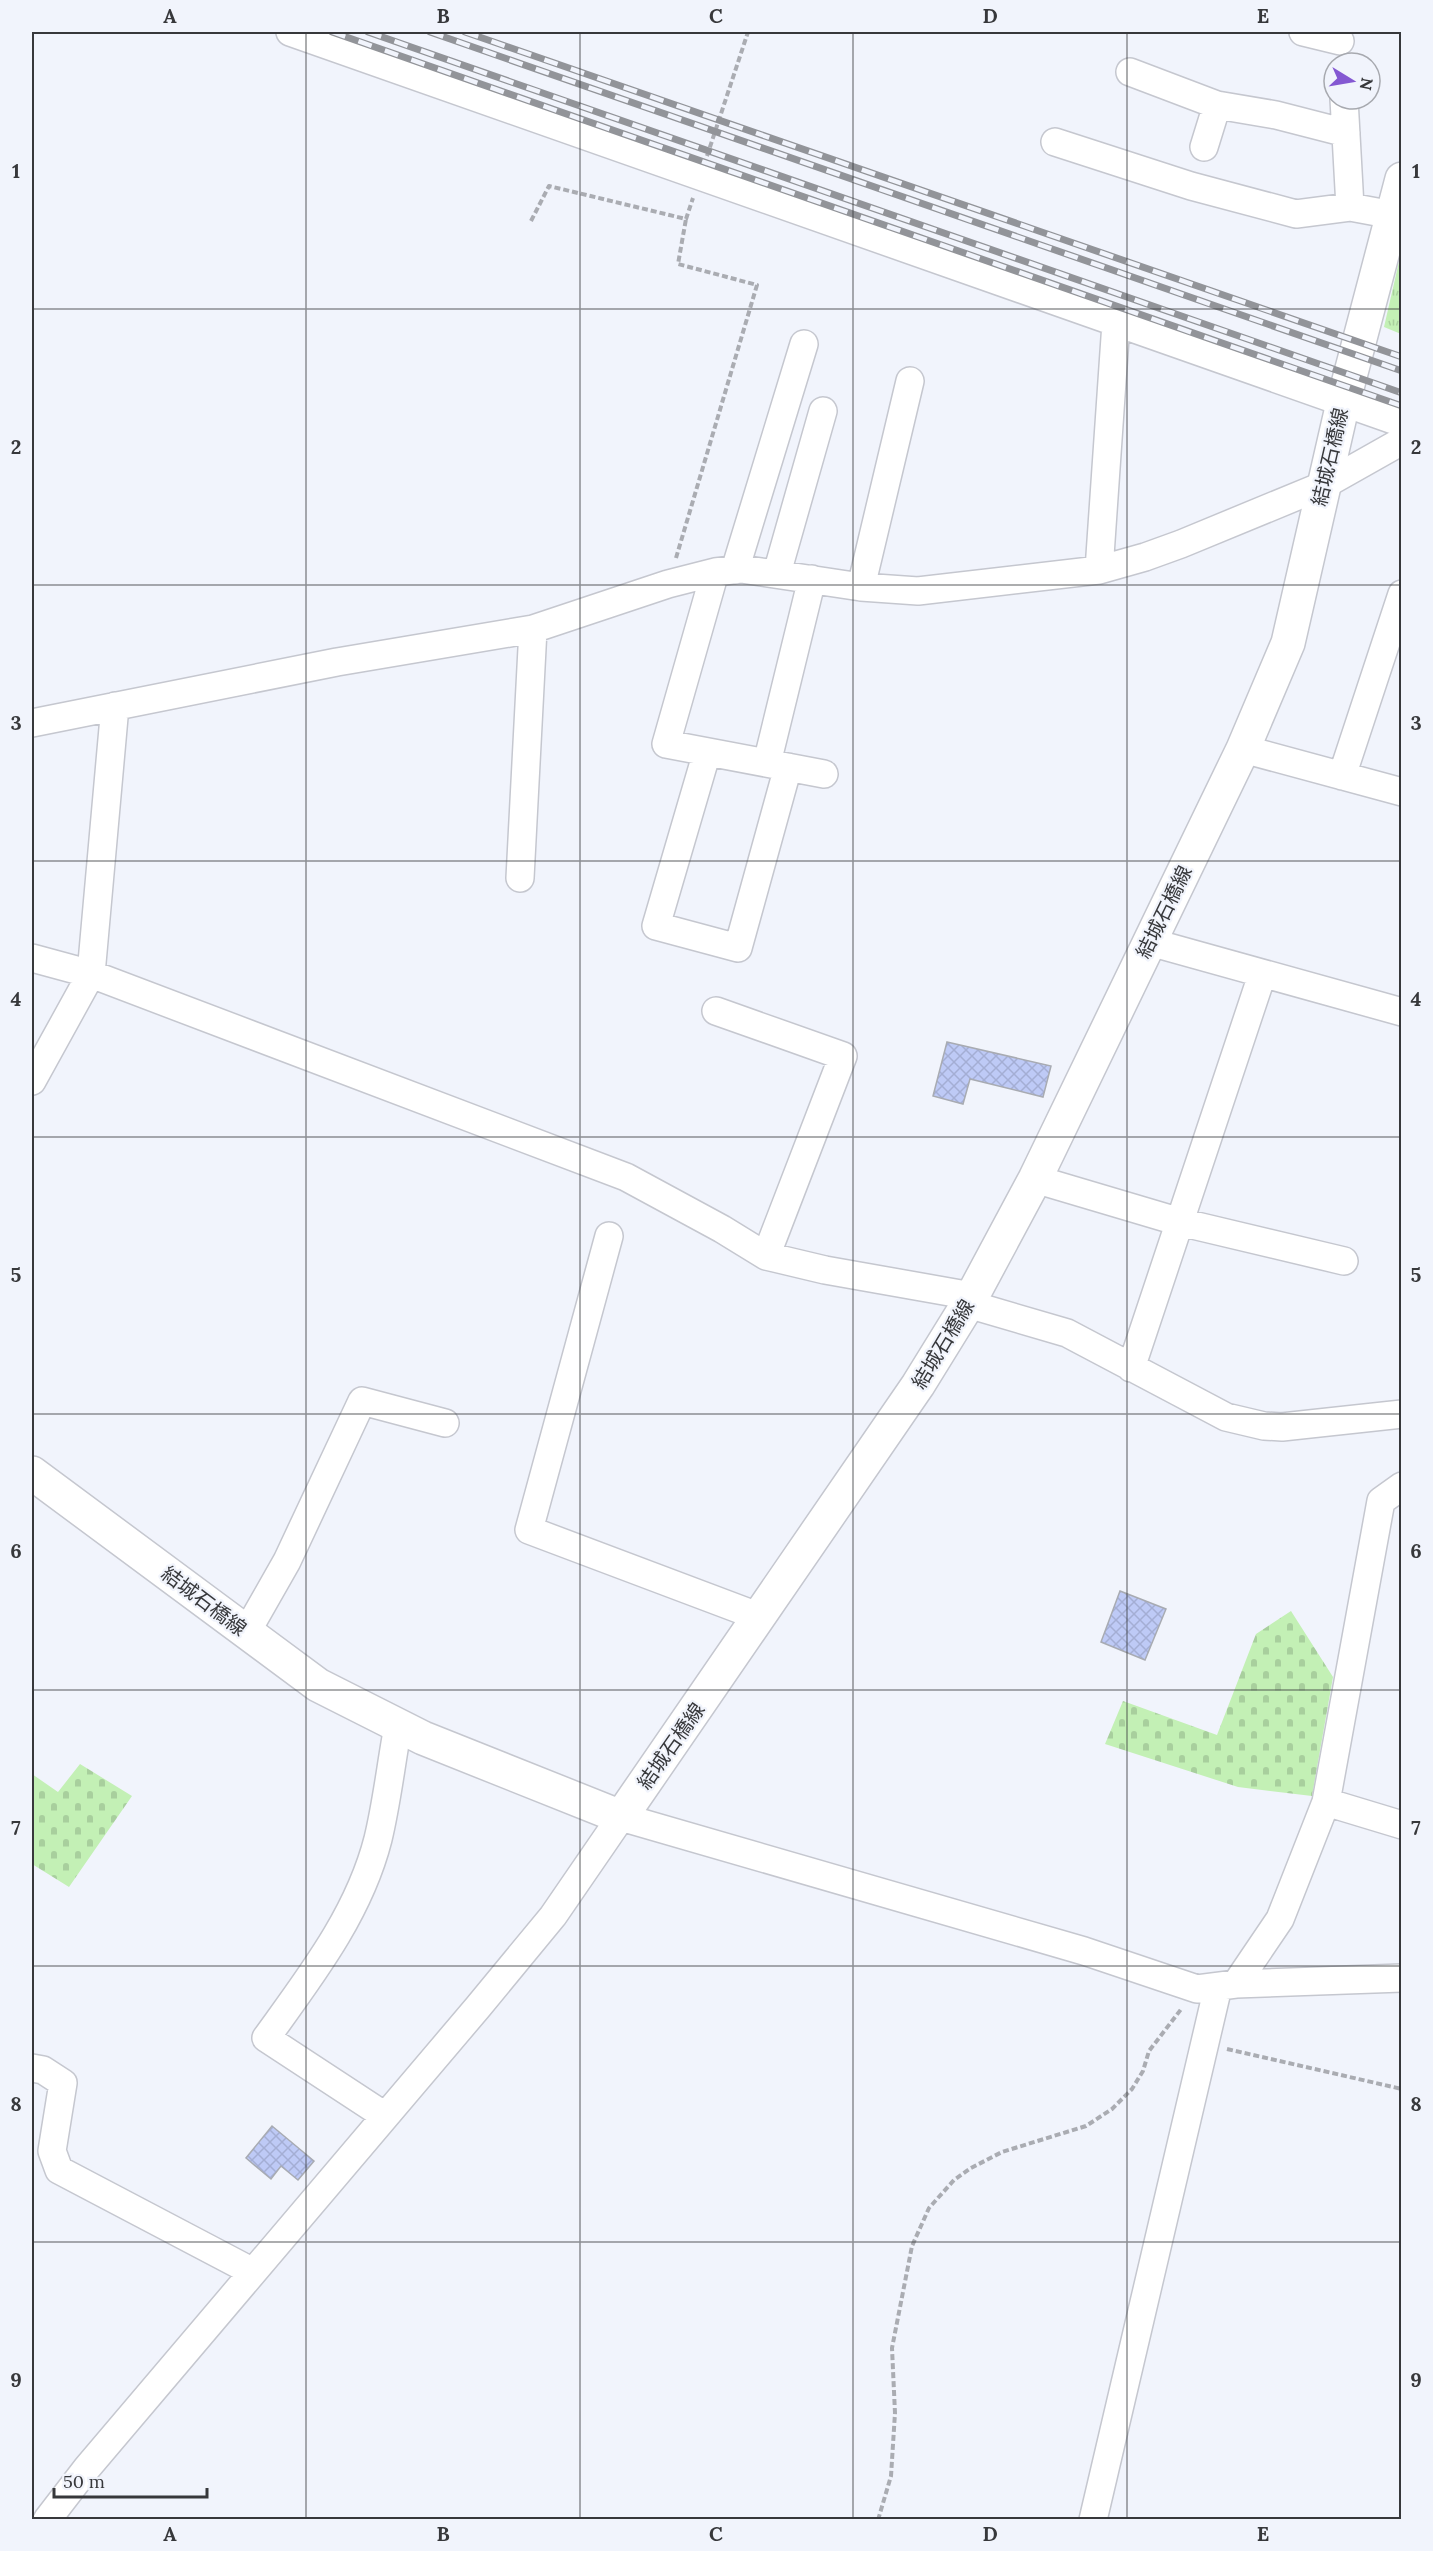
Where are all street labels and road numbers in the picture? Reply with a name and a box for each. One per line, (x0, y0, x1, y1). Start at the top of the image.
street label: 結城石橋線 (1306, 405, 1353, 508)
street label: 結城石橋線 (1130, 861, 1197, 962)
street label: 結城石橋線 (906, 1294, 979, 1393)
street label: 結城石橋線 (157, 1561, 252, 1641)
street label: 結城石橋線 (632, 1698, 710, 1794)

